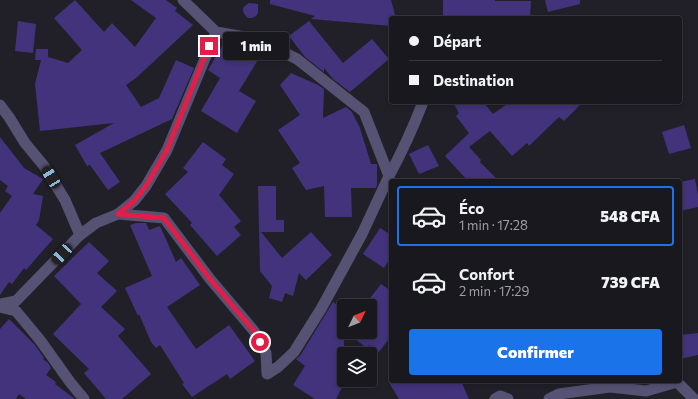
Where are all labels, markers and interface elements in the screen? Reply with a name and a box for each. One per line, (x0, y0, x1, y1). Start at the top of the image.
callout: 1 min (223, 32, 289, 60)
text: Départ (433, 32, 481, 50)
route end (200, 37, 218, 55)
text: 1 min (240, 38, 272, 54)
text: Destination (433, 71, 514, 89)
car (40, 164, 62, 190)
icon: car (411, 198, 447, 234)
text: Éco (459, 199, 484, 217)
text: 548 CFA (600, 207, 660, 225)
text: 1 min · 17:28 (459, 217, 528, 233)
car (49, 241, 75, 267)
icon: car (411, 264, 447, 300)
text: Confort (459, 265, 514, 283)
text: 739 CFA (601, 273, 660, 291)
text: 2 min · 17:29 (459, 283, 529, 299)
north arrow (337, 299, 377, 339)
map controls (337, 299, 377, 387)
button: Confirmer (409, 329, 662, 375)
route start (251, 333, 269, 351)
button: layers (337, 347, 377, 387)

